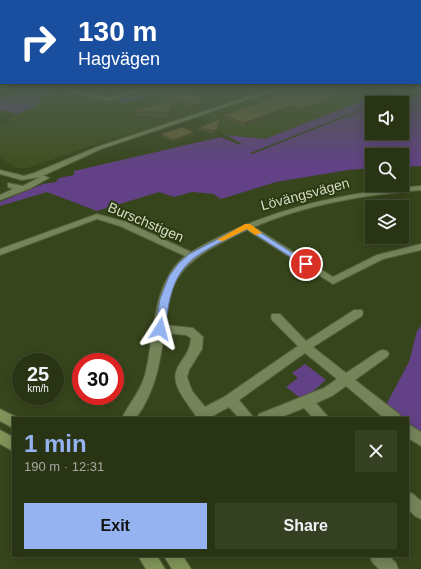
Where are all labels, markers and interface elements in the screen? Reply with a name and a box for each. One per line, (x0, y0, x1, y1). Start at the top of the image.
icon: right (12, 16, 64, 68)
text: 130 m (78, 16, 157, 47)
text: Hagvägen (78, 49, 160, 69)
map controls (365, 96, 409, 244)
button: sound (365, 96, 409, 140)
button: search (365, 148, 409, 192)
street label: Lövängsvägen (259, 174, 351, 214)
street label: Burschstigen (106, 199, 186, 245)
button: layers (365, 200, 409, 244)
pin (289, 247, 323, 281)
icon: arrive (295, 253, 317, 275)
position arrow (139, 308, 181, 350)
speed limit sign: 30 (72, 353, 124, 405)
text: 25 (27, 363, 49, 385)
text: km/h (27, 383, 49, 394)
text: 1 min (24, 430, 87, 457)
button: close (355, 430, 397, 472)
text: 190 m · 12:31 (24, 459, 104, 474)
button: Exit (24, 503, 207, 549)
button: Share (215, 503, 397, 549)

